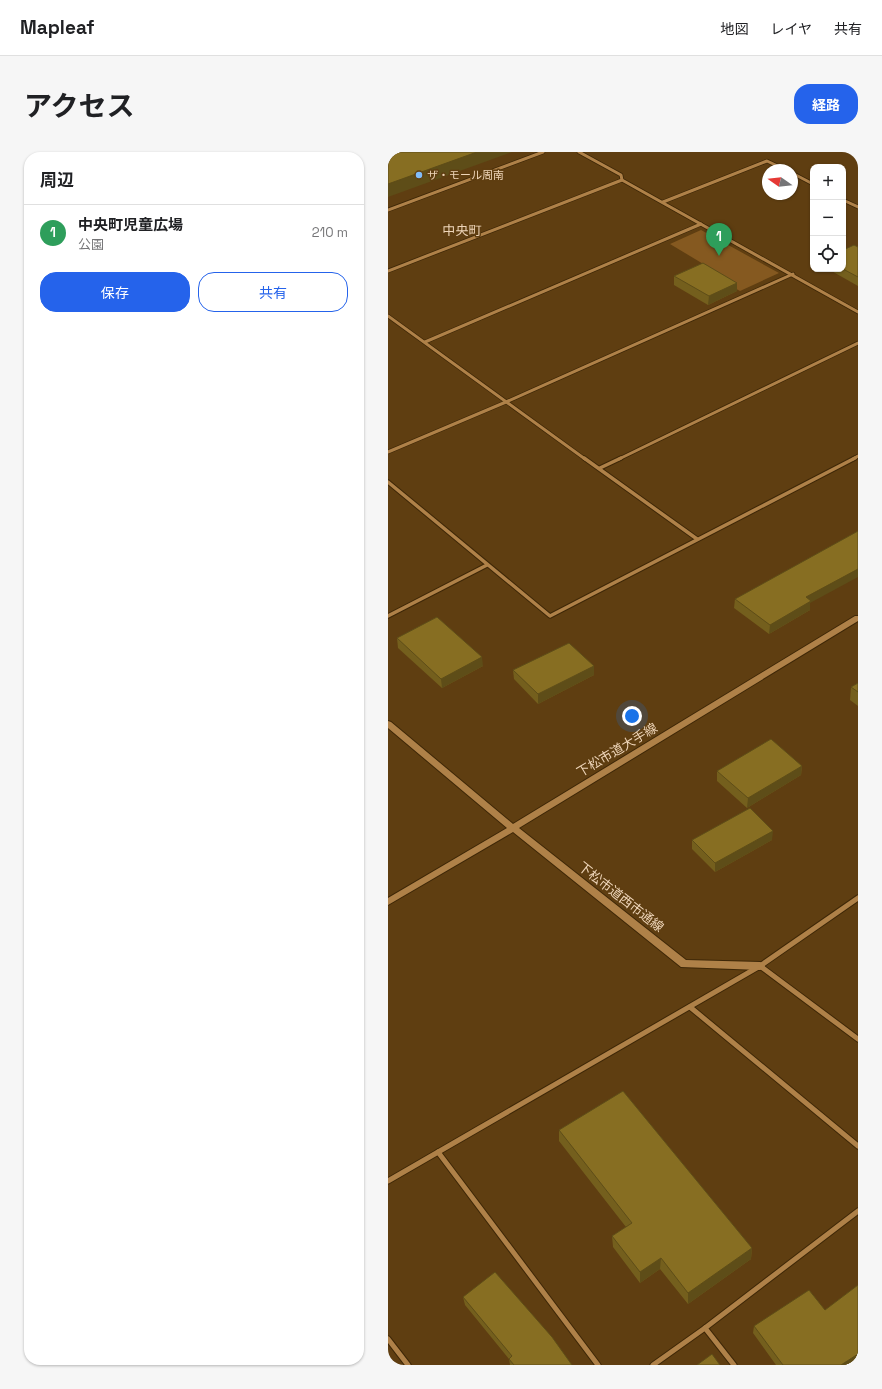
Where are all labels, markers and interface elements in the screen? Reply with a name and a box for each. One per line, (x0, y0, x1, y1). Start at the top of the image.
text: Mapleaf (20, 15, 94, 40)
text: 地図 (720, 20, 748, 38)
text: レイヤ (770, 20, 812, 38)
text: 共有 (834, 20, 862, 38)
button: 経路 (794, 84, 858, 124)
text: アクセス (24, 88, 135, 124)
north arrow (762, 164, 798, 200)
map controls (810, 164, 846, 272)
button: + (810, 164, 846, 200)
place label: ザ・モール周南 (427, 168, 504, 182)
text: 周辺 (40, 169, 74, 191)
marker: ザ・モール周南 (414, 170, 424, 180)
button: − (810, 200, 846, 236)
text: 中央町児童広場 (78, 215, 183, 234)
district label: 中央町 (442, 222, 482, 239)
pin: 1 (706, 223, 732, 256)
text: 1 (50, 224, 56, 241)
text: 210 m (312, 224, 348, 241)
text: 公園 (78, 236, 104, 253)
button: locate (810, 236, 846, 272)
button: 保存 (40, 272, 190, 312)
button: 共有 (198, 272, 348, 312)
your location (622, 706, 642, 726)
street label: 下松市道大手線 (574, 719, 660, 781)
street label: 下松市道西市通線 (575, 858, 667, 936)

